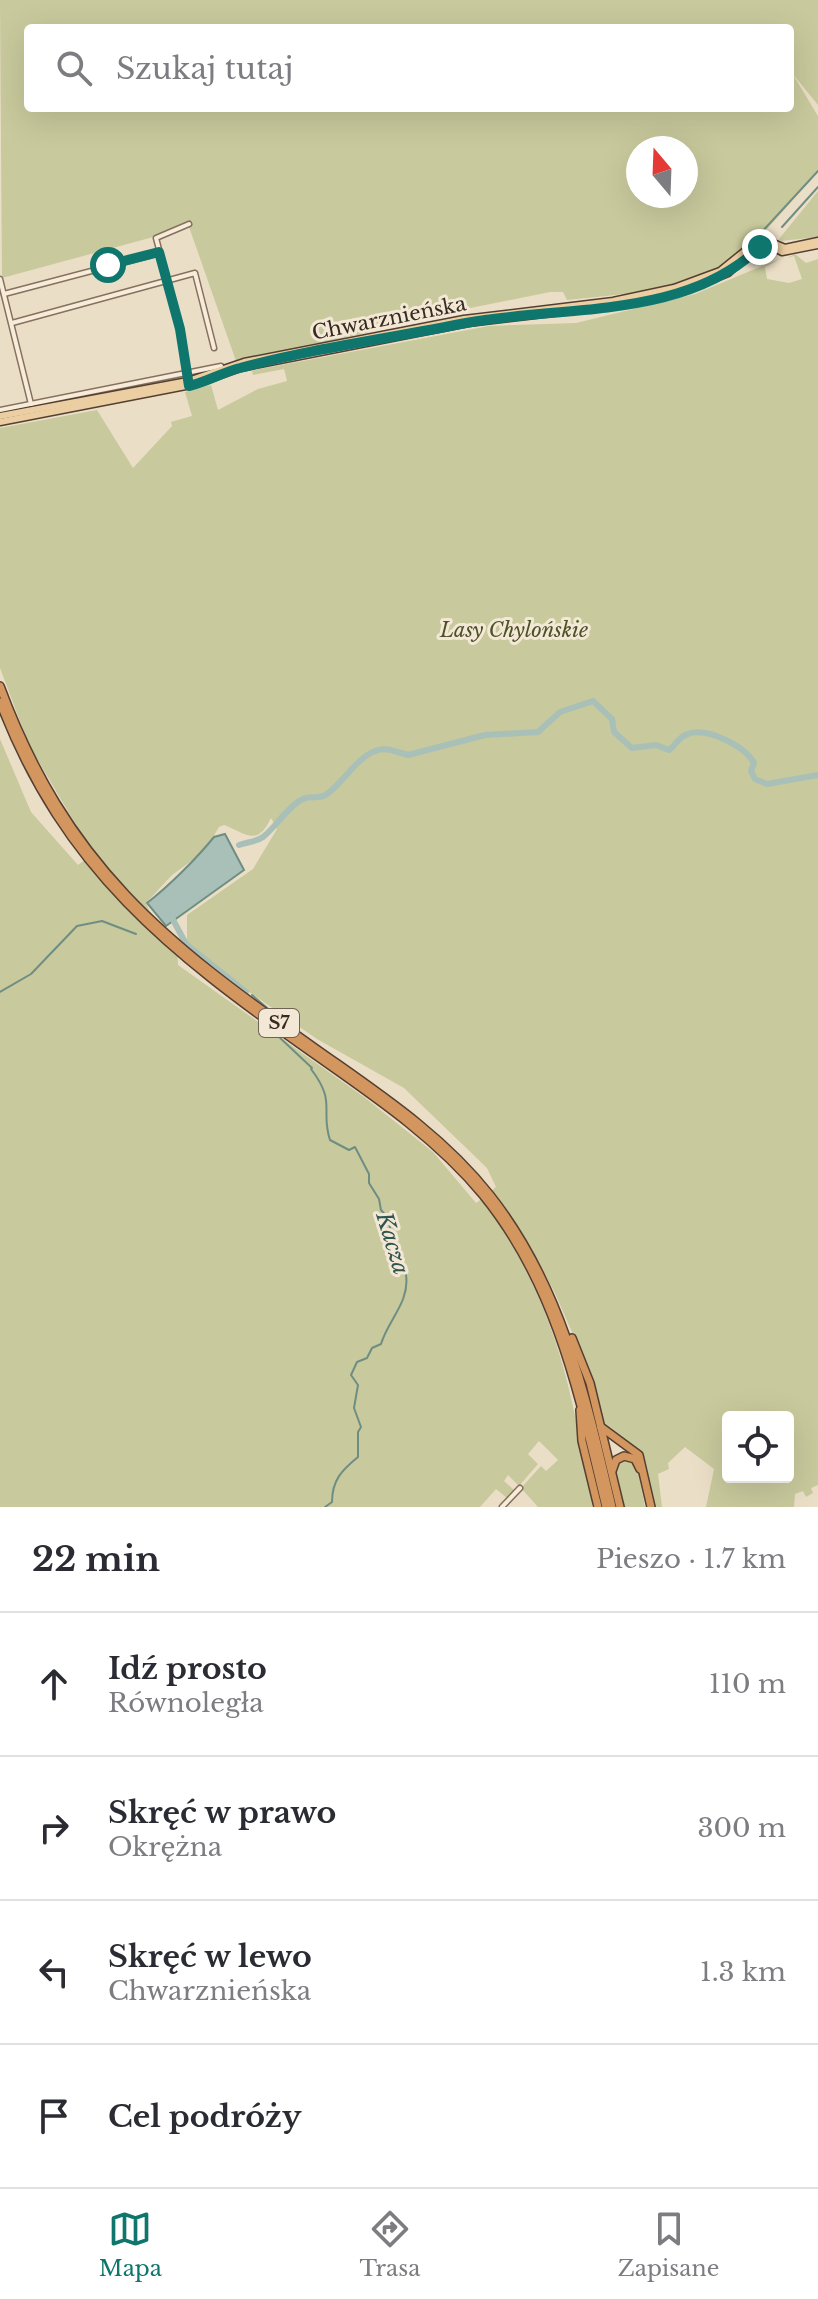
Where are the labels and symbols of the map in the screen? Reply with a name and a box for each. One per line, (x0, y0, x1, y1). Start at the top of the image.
north arrow (626, 136, 698, 208)
route end (742, 229, 778, 265)
route start (90, 247, 126, 283)
street label: Chwarznieńska (310, 291, 469, 345)
park label: Lasy Chylońskie (439, 618, 588, 642)
road number: S7 (259, 1009, 299, 1037)
water label: Kacza (370, 1208, 415, 1278)

